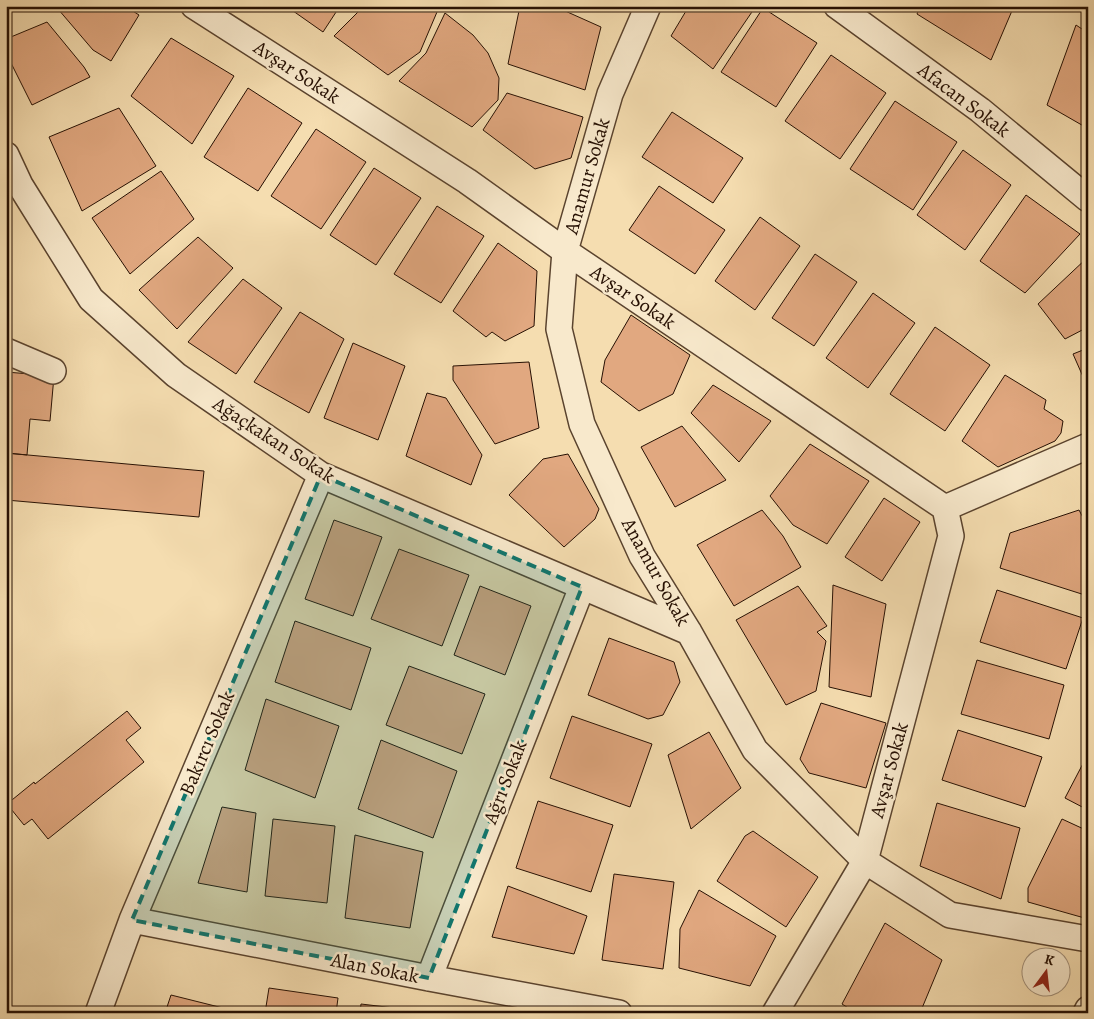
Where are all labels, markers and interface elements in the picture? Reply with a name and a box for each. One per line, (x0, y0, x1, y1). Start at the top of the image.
street label: Avşar Sokak (248, 33, 346, 110)
street label: Afacan Sokak (912, 56, 1016, 144)
street label: Anamur Sokak (557, 115, 616, 238)
street label: Avşar Sokak (584, 258, 681, 336)
street label: Ağaçkakan Sokak (207, 390, 340, 490)
street label: Anamur Sokak (615, 512, 697, 631)
street label: Bakırcı Sokak (173, 686, 241, 800)
street label: Avşar Sokak (863, 719, 915, 822)
street label: Ağrı Sokak (476, 736, 533, 829)
street label: Alan Sokak (328, 946, 421, 990)
north arrow (1022, 946, 1072, 996)
text: K (1042, 950, 1057, 970)

